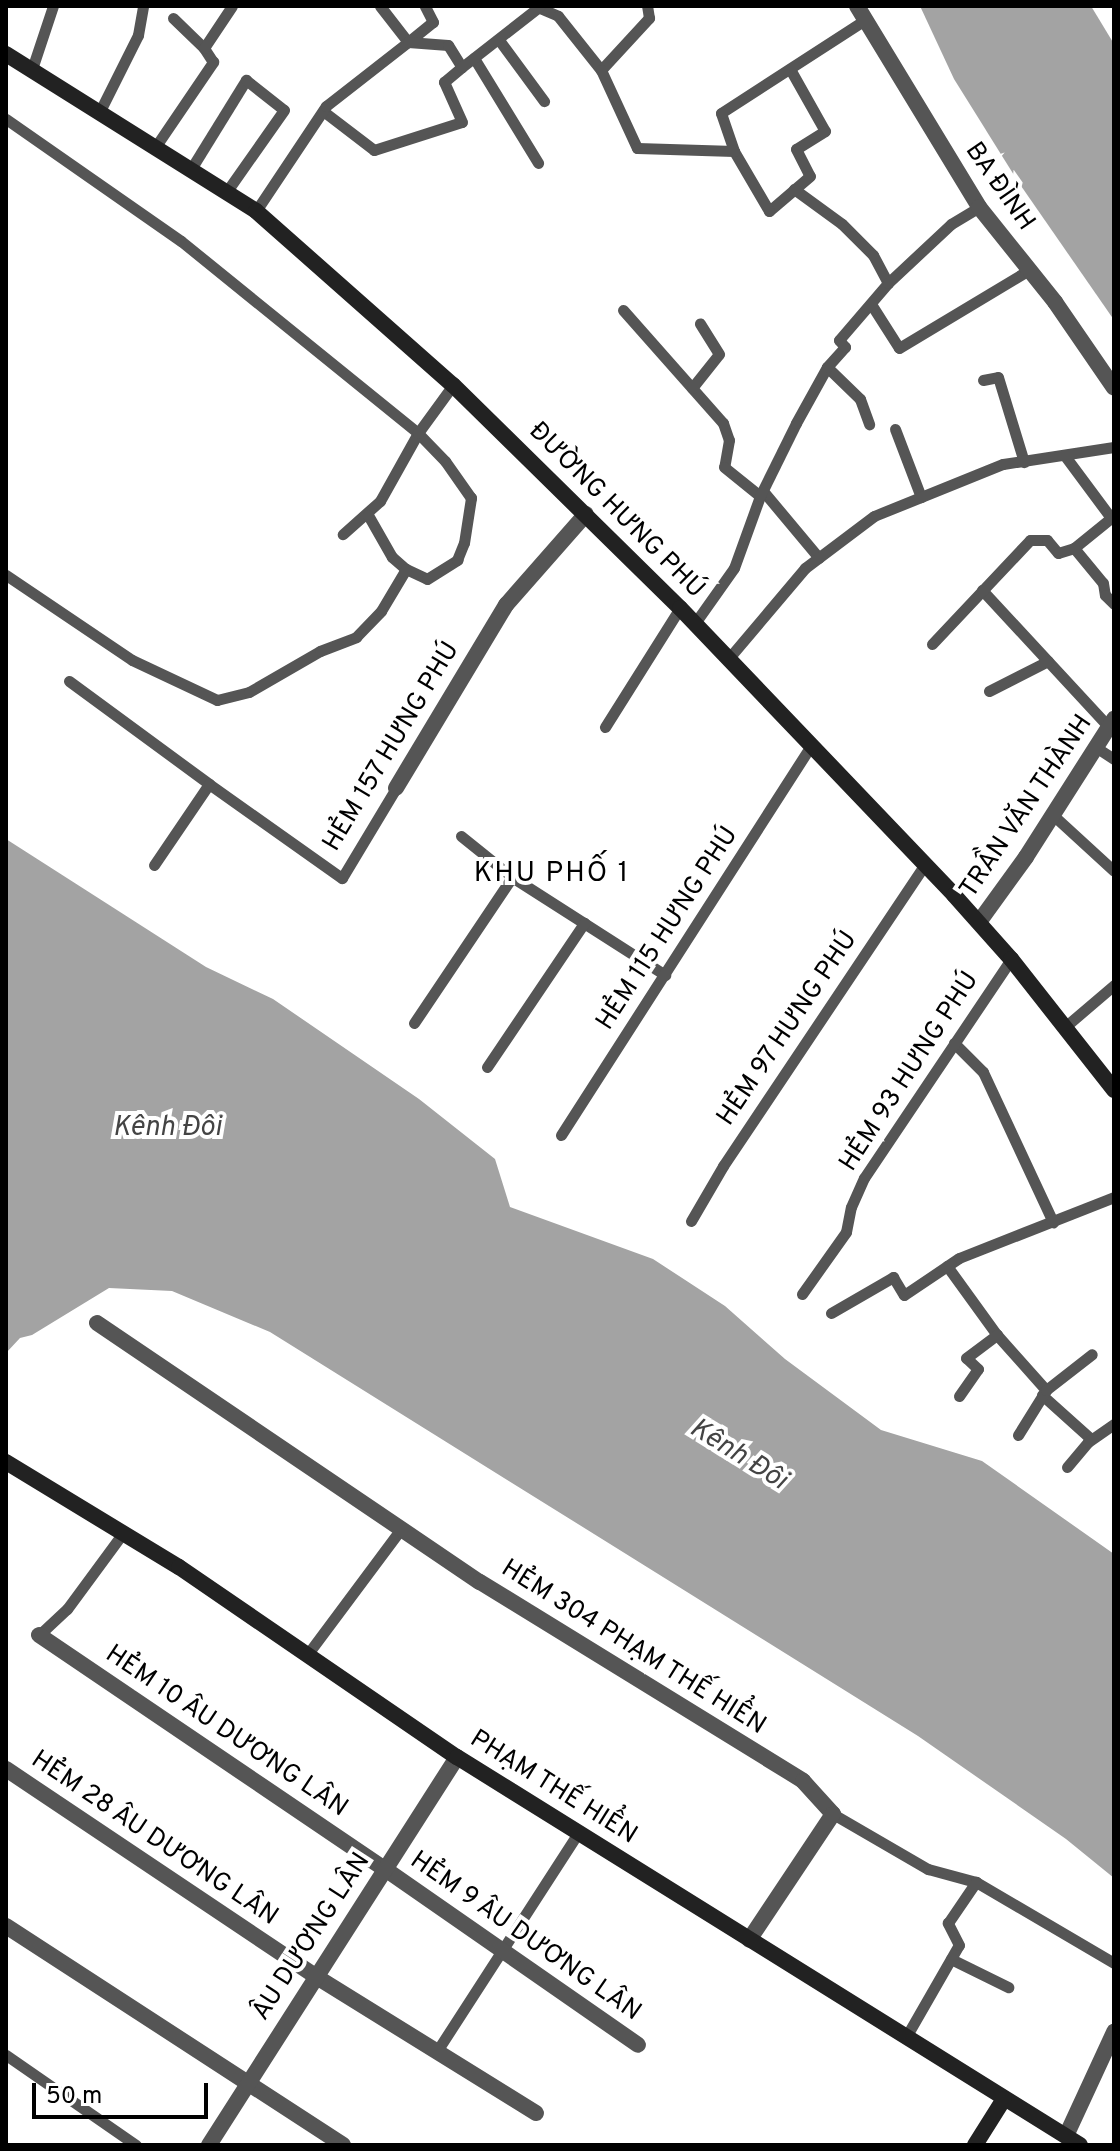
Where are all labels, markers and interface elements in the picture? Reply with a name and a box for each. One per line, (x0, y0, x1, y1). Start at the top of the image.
street label: BA ĐÌNH (957, 137, 1041, 237)
street label: ĐƯỜNG HƯNG PHÚ (521, 416, 711, 606)
street label: HẺM 157 HƯNG PHÚ (317, 636, 467, 858)
street label: TRẦN VĂN THÀNH (954, 709, 1100, 905)
street label: HẺM 115 HƯNG PHÚ (591, 821, 745, 1037)
district label: KHU PHỐ 1 (474, 857, 630, 891)
street label: HẺM 97 HƯNG PHÚ (711, 925, 865, 1133)
street label: HẺM 93 HƯNG PHÚ (834, 966, 986, 1178)
water label: Kênh Đôi (113, 1111, 221, 1145)
water label: Kênh Đôi (683, 1412, 793, 1498)
street label: HẺM 304 PHẠM THẾ HIỂN (495, 1553, 771, 1743)
street label: HẺM 10 ÂU DƯƠNG LÂN (99, 1639, 353, 1825)
street label: PHẠM THẾ HIỂN (463, 1724, 643, 1852)
street label: HẺM 28 ÂU DƯƠNG LÂN (24, 1744, 284, 1934)
street label: HẺM 9 ÂU DƯƠNG LÂN (403, 1845, 647, 2029)
street label: ÂU DƯƠNG LÂN (246, 1847, 378, 2027)
scale bar (36, 2067, 212, 2117)
text: 50 m (46, 2082, 102, 2112)

